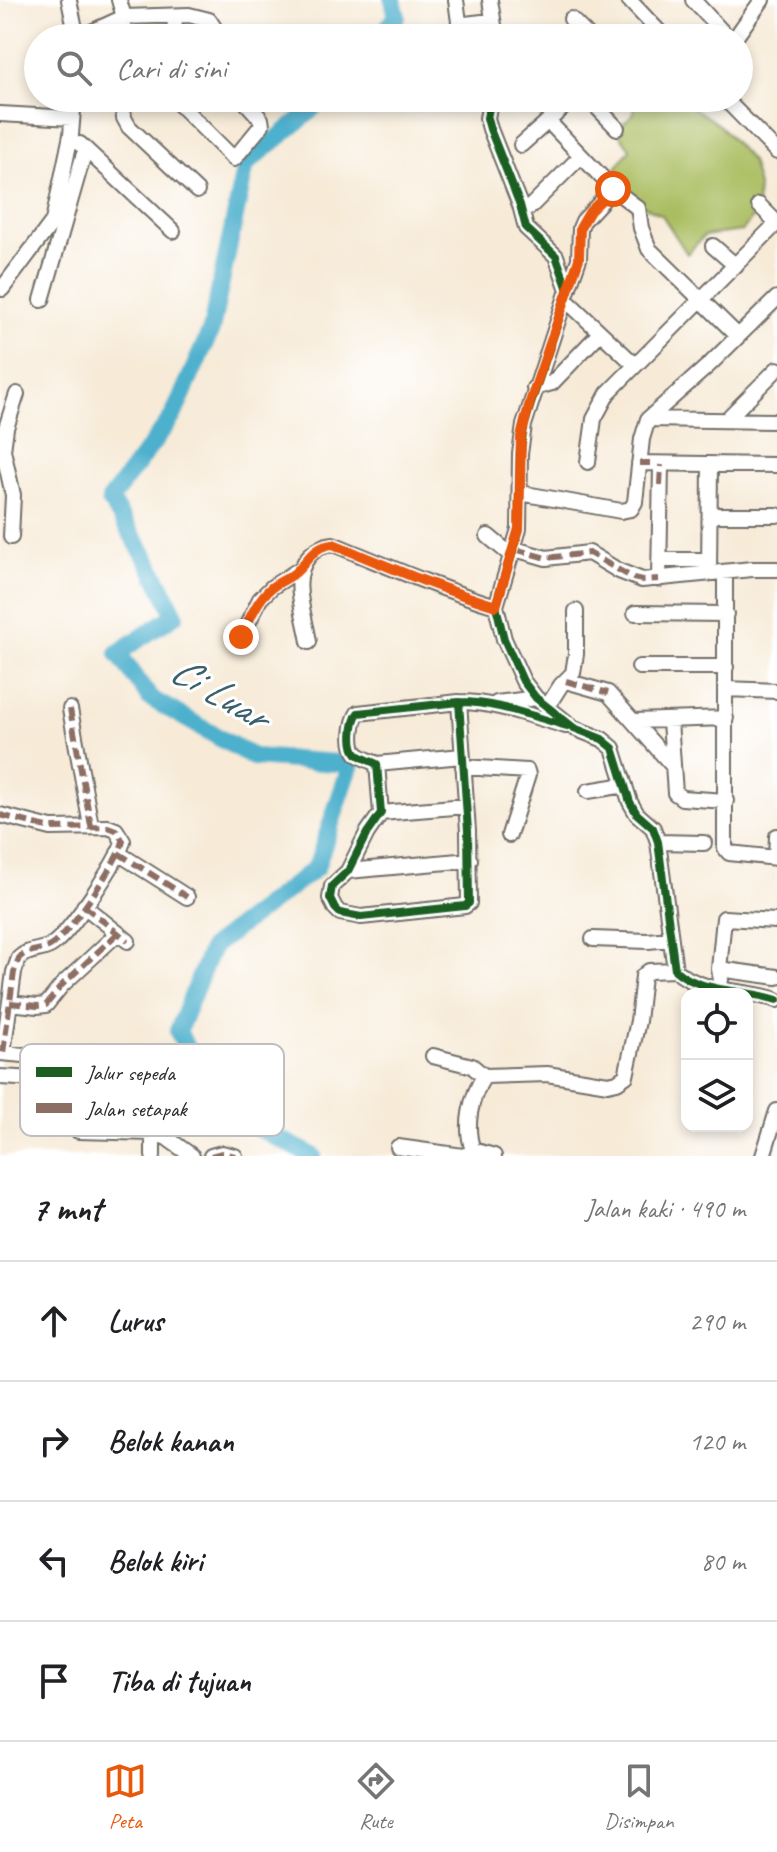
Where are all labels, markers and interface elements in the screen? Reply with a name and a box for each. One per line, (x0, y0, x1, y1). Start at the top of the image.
search box (24, 24, 753, 112)
icon: search (52, 46, 96, 90)
text: Cari di sini (116, 49, 227, 87)
route start (595, 171, 631, 207)
route end (223, 619, 259, 655)
water label: Ci Luar (161, 643, 284, 746)
map controls (681, 988, 753, 1132)
button: locate (681, 988, 753, 1060)
legend (20, 1044, 284, 1136)
text: Jalur sepeda (85, 1059, 176, 1087)
button: layers (681, 1060, 753, 1132)
text: Jalan setapak (85, 1095, 189, 1123)
text: 7 mnt (32, 1187, 102, 1230)
text: Jalan kaki · 490 m (585, 1192, 745, 1225)
icon: ahead (32, 1299, 76, 1343)
text: Lurus (108, 1302, 163, 1340)
text: 290 m (689, 1305, 745, 1338)
icon: right (32, 1419, 76, 1463)
text: Belok kanan (108, 1422, 233, 1460)
text: 120 m (689, 1425, 745, 1458)
icon: left (32, 1539, 76, 1583)
text: Belok kiri (108, 1542, 203, 1580)
text: 80 m (701, 1545, 745, 1578)
icon: arrive (32, 1659, 76, 1703)
text: Tiba di tujuan (108, 1662, 251, 1700)
tab: Peta (103, 1759, 147, 1835)
tab: Rute (354, 1759, 398, 1835)
tab: Disimpan (604, 1759, 674, 1835)

